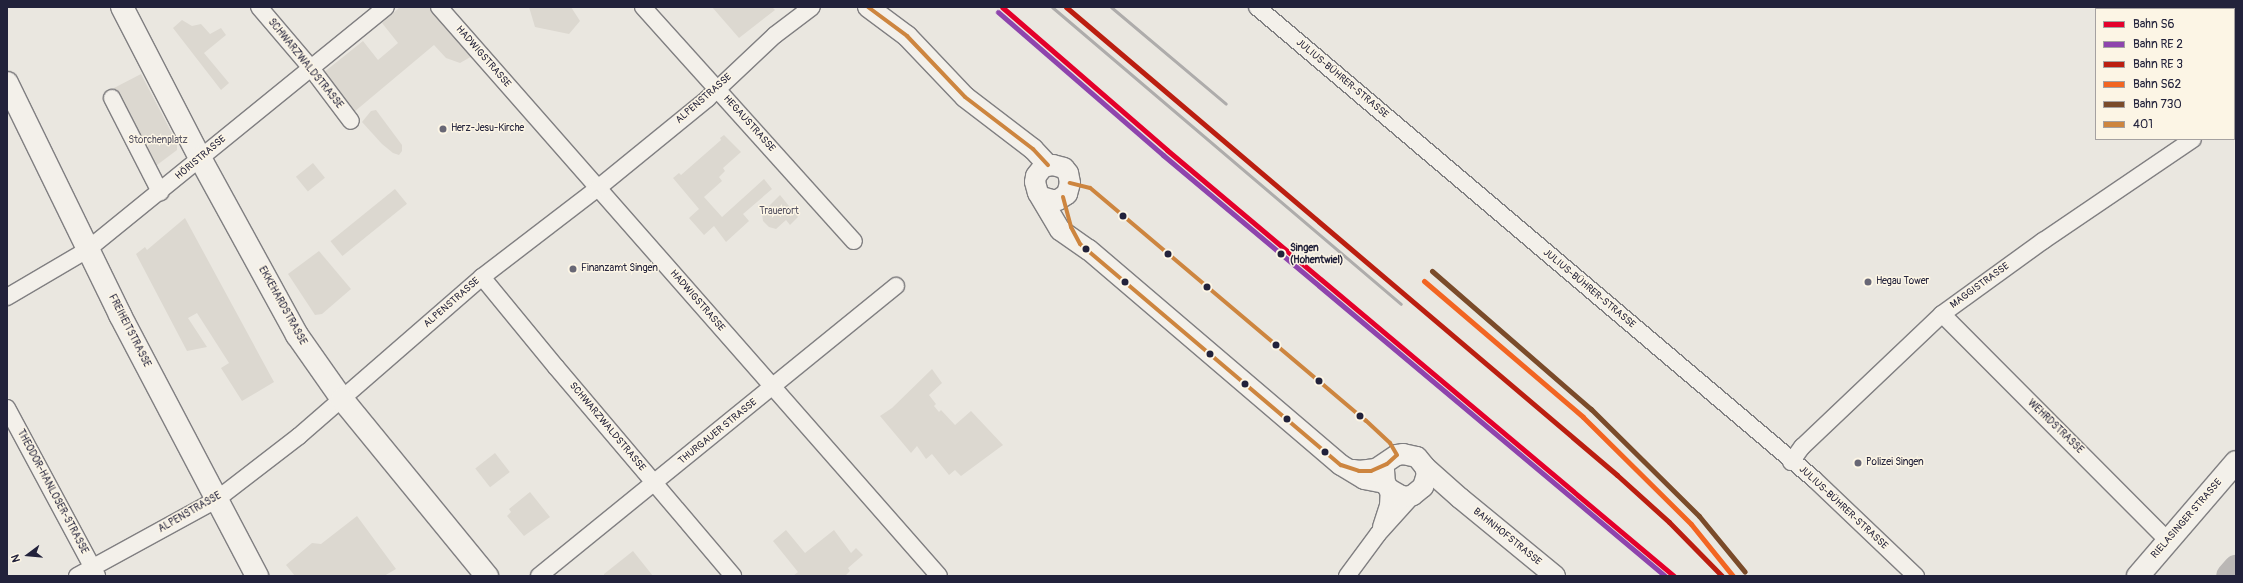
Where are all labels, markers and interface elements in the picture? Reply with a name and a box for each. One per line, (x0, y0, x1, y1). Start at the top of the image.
legend (2095, 8, 2235, 140)
street label: SCHWARZWALDSTRASSE (265, 17, 345, 111)
text: Bahn S6 (2133, 17, 2174, 32)
street label: HADWIGSTRASSE (453, 24, 513, 90)
street label: JULIUS-BÜHRER-STRASSE (1293, 37, 1391, 121)
text: Bahn RE 2 (2133, 37, 2183, 52)
text: Bahn RE 3 (2133, 57, 2183, 72)
street label: ALPENSTRASSE (674, 71, 734, 127)
text: Bahn S62 (2133, 77, 2181, 92)
street label: HEGAUSTRASSE (721, 93, 777, 155)
text: Bahn 730 (2133, 97, 2182, 112)
text: 401 (2133, 117, 2153, 132)
place label: Herz-Jesu-Kirche (451, 123, 524, 135)
marker: Herz-Jesu-Kirche (438, 124, 448, 134)
street label: HÖRISTRASSE (173, 133, 229, 183)
park label: Storchenplatz (128, 135, 188, 147)
park label: Trauerort (759, 206, 799, 218)
unlabelled marker (1118, 211, 1128, 221)
place label: Singen (Hohentwiel) (1290, 242, 1343, 266)
unlabelled marker (1081, 244, 1091, 254)
marker: Singen (Hohentwiel) (1274, 247, 1288, 261)
street label: JULIUS-BÜHRER-STRASSE (1540, 247, 1638, 331)
unlabelled marker (1163, 249, 1173, 259)
street label: MAGGISTRASSE (1948, 260, 2012, 312)
place label: Finanzamt Singen (581, 263, 658, 275)
marker: Finanzamt Singen (568, 264, 578, 274)
street label: EKKEHARDSTRASSE (255, 265, 309, 347)
street label: HADWIGSTRASSE (667, 268, 727, 334)
street label: ALPENSTRASSE (422, 275, 482, 331)
place label: Hegau Tower (1876, 276, 1929, 288)
unlabelled marker (1120, 277, 1130, 287)
marker: Hegau Tower (1863, 277, 1873, 287)
unlabelled marker (1202, 282, 1212, 292)
street label: FREIHEITSTRASSE (105, 293, 153, 369)
unlabelled marker (1271, 340, 1281, 350)
unlabelled marker (1205, 349, 1215, 359)
unlabelled marker (1314, 376, 1324, 386)
unlabelled marker (1240, 379, 1250, 389)
street label: SCHWARZWALDSTRASSE (566, 380, 648, 474)
street label: THURGAUER STRASSE (676, 397, 760, 467)
street label: WEHRDSTRASSE (2025, 397, 2085, 457)
unlabelled marker (1355, 411, 1365, 421)
unlabelled marker (1282, 414, 1292, 424)
street label: THEODOR-HANLOSER-STRASSE (14, 428, 90, 556)
unlabelled marker (1320, 447, 1330, 457)
place label: Polizei Singen (1866, 457, 1924, 469)
marker: Polizei Singen (1853, 458, 1863, 468)
street label: JULIUS-BÜHRER-STRASSE (1796, 464, 1890, 552)
street label: RIELASINGER STRASSE (2149, 477, 2225, 561)
street label: ALPENSTRASSE (157, 490, 223, 536)
street label: BAHNHOFSTRASSE (1470, 506, 1544, 568)
north arrow (8, 535, 48, 575)
text: N (9, 553, 23, 564)

